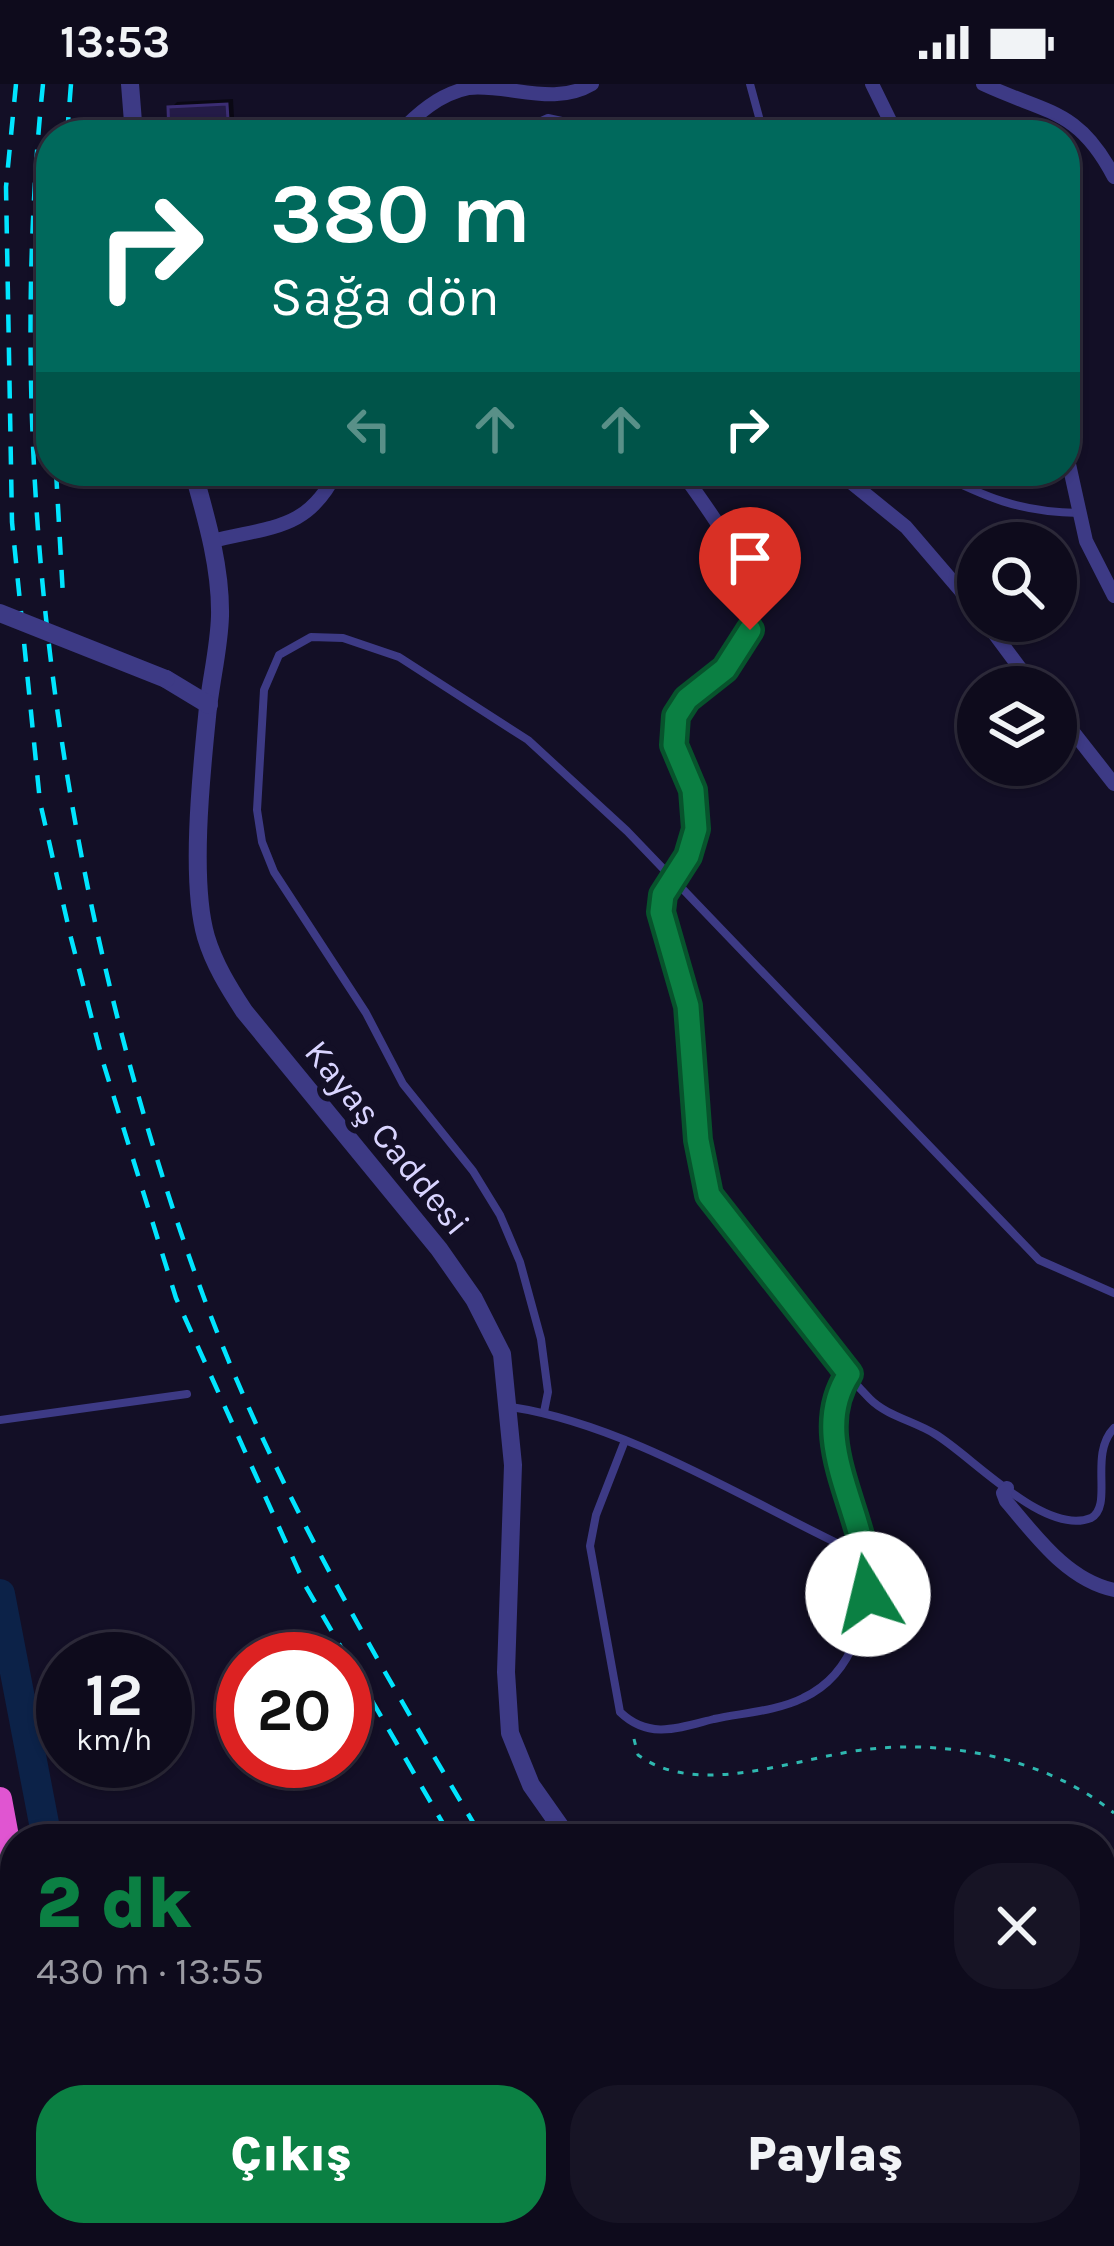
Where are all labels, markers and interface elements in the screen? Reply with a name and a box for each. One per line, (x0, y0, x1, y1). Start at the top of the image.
text: 13:53 (60, 16, 170, 68)
text: 380 m (270, 165, 531, 263)
icon: right (72, 168, 228, 324)
text: Sağa dön (270, 265, 500, 329)
icon: left (336, 396, 402, 462)
icon: ahead (462, 396, 528, 462)
icon: ahead (588, 396, 654, 462)
icon: right (714, 396, 780, 462)
pin (699, 507, 801, 630)
map controls (957, 522, 1077, 786)
button: search (957, 522, 1077, 642)
icon: arrive (717, 525, 783, 591)
button: layers (957, 666, 1077, 786)
street label: Kayaş Caddesi (296, 1032, 479, 1243)
position arrow (805, 1531, 931, 1657)
speed limit sign: 20 (216, 1632, 372, 1788)
text: 12 (85, 1660, 143, 1730)
text: km/h (76, 1722, 152, 1758)
text: 2 dk (36, 1861, 191, 1945)
button: close (954, 1863, 1080, 1989)
text: 430 m · 13:55 (36, 1948, 264, 1994)
button: Çıkış (36, 2085, 546, 2223)
button: Paylaş (570, 2085, 1080, 2223)

